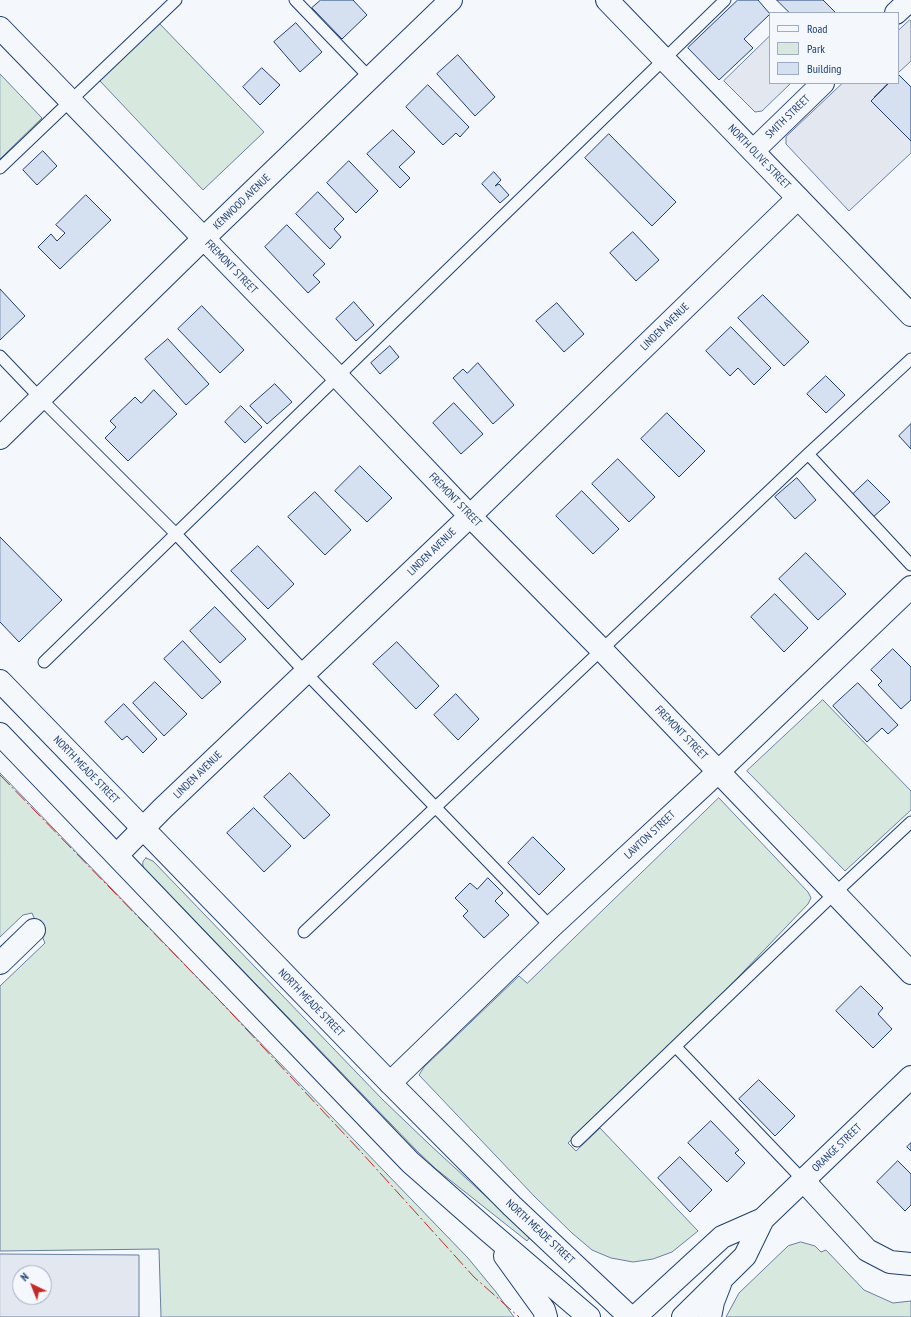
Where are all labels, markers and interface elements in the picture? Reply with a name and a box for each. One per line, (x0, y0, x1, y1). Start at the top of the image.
legend (769, 12, 899, 84)
text: Road (807, 21, 827, 36)
text: Park (807, 41, 825, 56)
text: Building (807, 61, 842, 76)
street label: SMITH STREET (763, 93, 813, 141)
street label: NORTH OLIVE STREET (725, 122, 793, 192)
street label: KENWOOD AVENUE (211, 171, 273, 233)
street label: FREMONT STREET (202, 237, 260, 297)
street label: LINDEN AVENUE (638, 300, 692, 354)
street label: FREMONT STREET (426, 470, 484, 530)
street label: LINDEN AVENUE (405, 525, 459, 579)
street label: FREMONT STREET (652, 703, 710, 763)
street label: NORTH MEADE STREET (50, 733, 122, 807)
street label: LINDEN AVENUE (171, 748, 225, 802)
street label: LAWTON STREET (622, 808, 678, 862)
street label: NORTH MEADE STREET (275, 966, 347, 1040)
street label: ORANGE STREET (809, 1121, 865, 1175)
street label: NORTH MEADE STREET (503, 1197, 577, 1267)
north arrow (12, 1265, 52, 1305)
text: N (18, 1270, 31, 1284)

